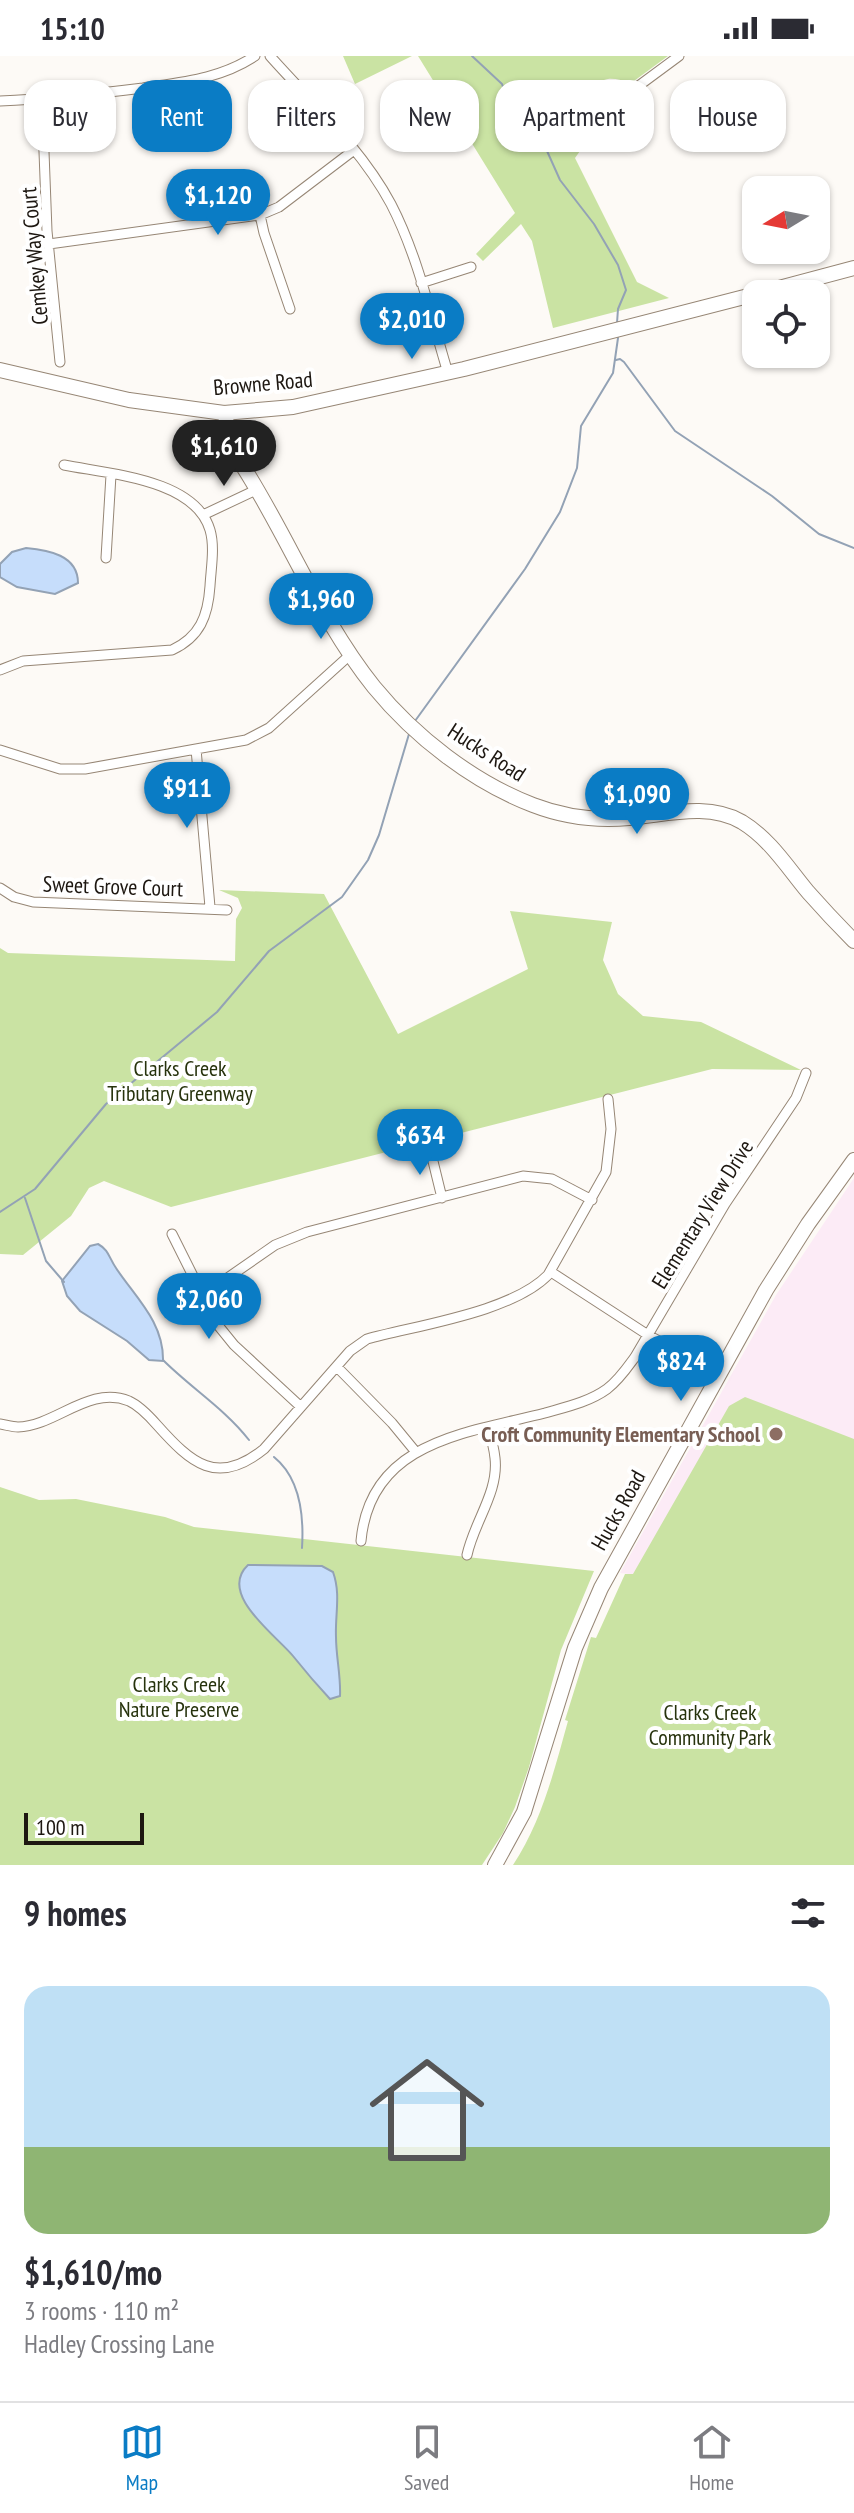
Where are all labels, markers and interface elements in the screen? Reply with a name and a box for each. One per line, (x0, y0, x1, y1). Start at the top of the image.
text: 15:10 (40, 9, 105, 48)
chip: Buy (24, 80, 116, 152)
chip: Rent (132, 80, 232, 152)
chip: Filters (248, 80, 364, 152)
chip: New (380, 80, 479, 152)
chip: Apartment (495, 80, 654, 152)
chip: House (670, 80, 786, 152)
pin: $1,120 (153, 169, 283, 237)
north arrow (742, 176, 830, 264)
map controls (742, 176, 830, 368)
text: $1,120 (184, 178, 252, 211)
street label: Cemkey Way Court (14, 186, 54, 326)
button: locate (742, 280, 830, 368)
pin: $2,010 (347, 293, 477, 361)
text: $2,010 (378, 302, 446, 335)
street label: Browne Road (212, 365, 314, 401)
pin: $1,610 (159, 420, 289, 488)
text: $1,610 (190, 429, 258, 462)
pin: $1,960 (256, 573, 386, 641)
text: $1,960 (287, 582, 355, 615)
street label: Hucks Road (443, 716, 531, 788)
pin: $911 (140, 762, 234, 830)
pin: $1,090 (572, 768, 702, 836)
text: $911 (162, 771, 212, 804)
text: $1,090 (603, 777, 671, 810)
street label: Sweet Grove Court (42, 870, 184, 902)
park label: Clarks Creek Tributary Greenway (107, 1054, 254, 1107)
pin: $634 (373, 1109, 467, 1177)
text: $634 (395, 1118, 445, 1151)
street label: Elementary View Drive (645, 1134, 759, 1294)
pin: $2,060 (144, 1273, 274, 1341)
text: $2,060 (175, 1282, 243, 1315)
pin: $824 (634, 1335, 728, 1403)
text: $824 (656, 1344, 706, 1377)
place label: Croft Community Elementary School (481, 1420, 761, 1448)
marker: Croft Community Elementary School (767, 1425, 785, 1443)
street label: Hucks Road (585, 1465, 651, 1555)
park label: Clarks Creek Nature Preserve (119, 1670, 239, 1723)
park label: Clarks Creek Community Park (649, 1698, 772, 1751)
scale bar (24, 1809, 144, 1845)
text: 100 m (36, 1813, 85, 1841)
text: 9 homes (24, 1891, 127, 1935)
icon: filters (786, 1891, 830, 1935)
icon: home (355, 2038, 499, 2182)
text: $1,610/mo (24, 2250, 162, 2294)
text: 3 rooms · 110 m² (24, 2294, 179, 2327)
text: Hadley Crossing Lane (24, 2327, 215, 2360)
tab: Map (120, 2420, 164, 2496)
tab: Saved (404, 2420, 449, 2496)
tab: Home (689, 2420, 734, 2496)

